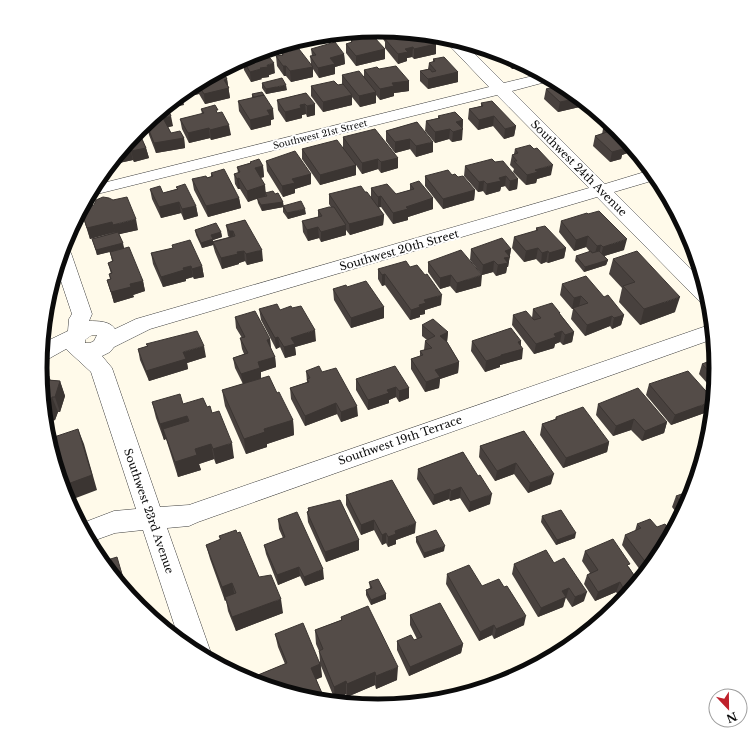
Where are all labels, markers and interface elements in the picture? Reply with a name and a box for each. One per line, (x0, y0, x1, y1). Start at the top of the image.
street label: Southwest 21st Street (272, 117, 369, 151)
street label: Southwest 24th Avenue (528, 117, 630, 219)
street label: Southwest 20th Street (338, 226, 461, 274)
street label: Southwest 19th Terrace (336, 412, 464, 468)
street label: Southwest 23rd Avenue (121, 446, 177, 576)
north arrow (708, 688, 748, 728)
text: N (724, 709, 739, 726)

